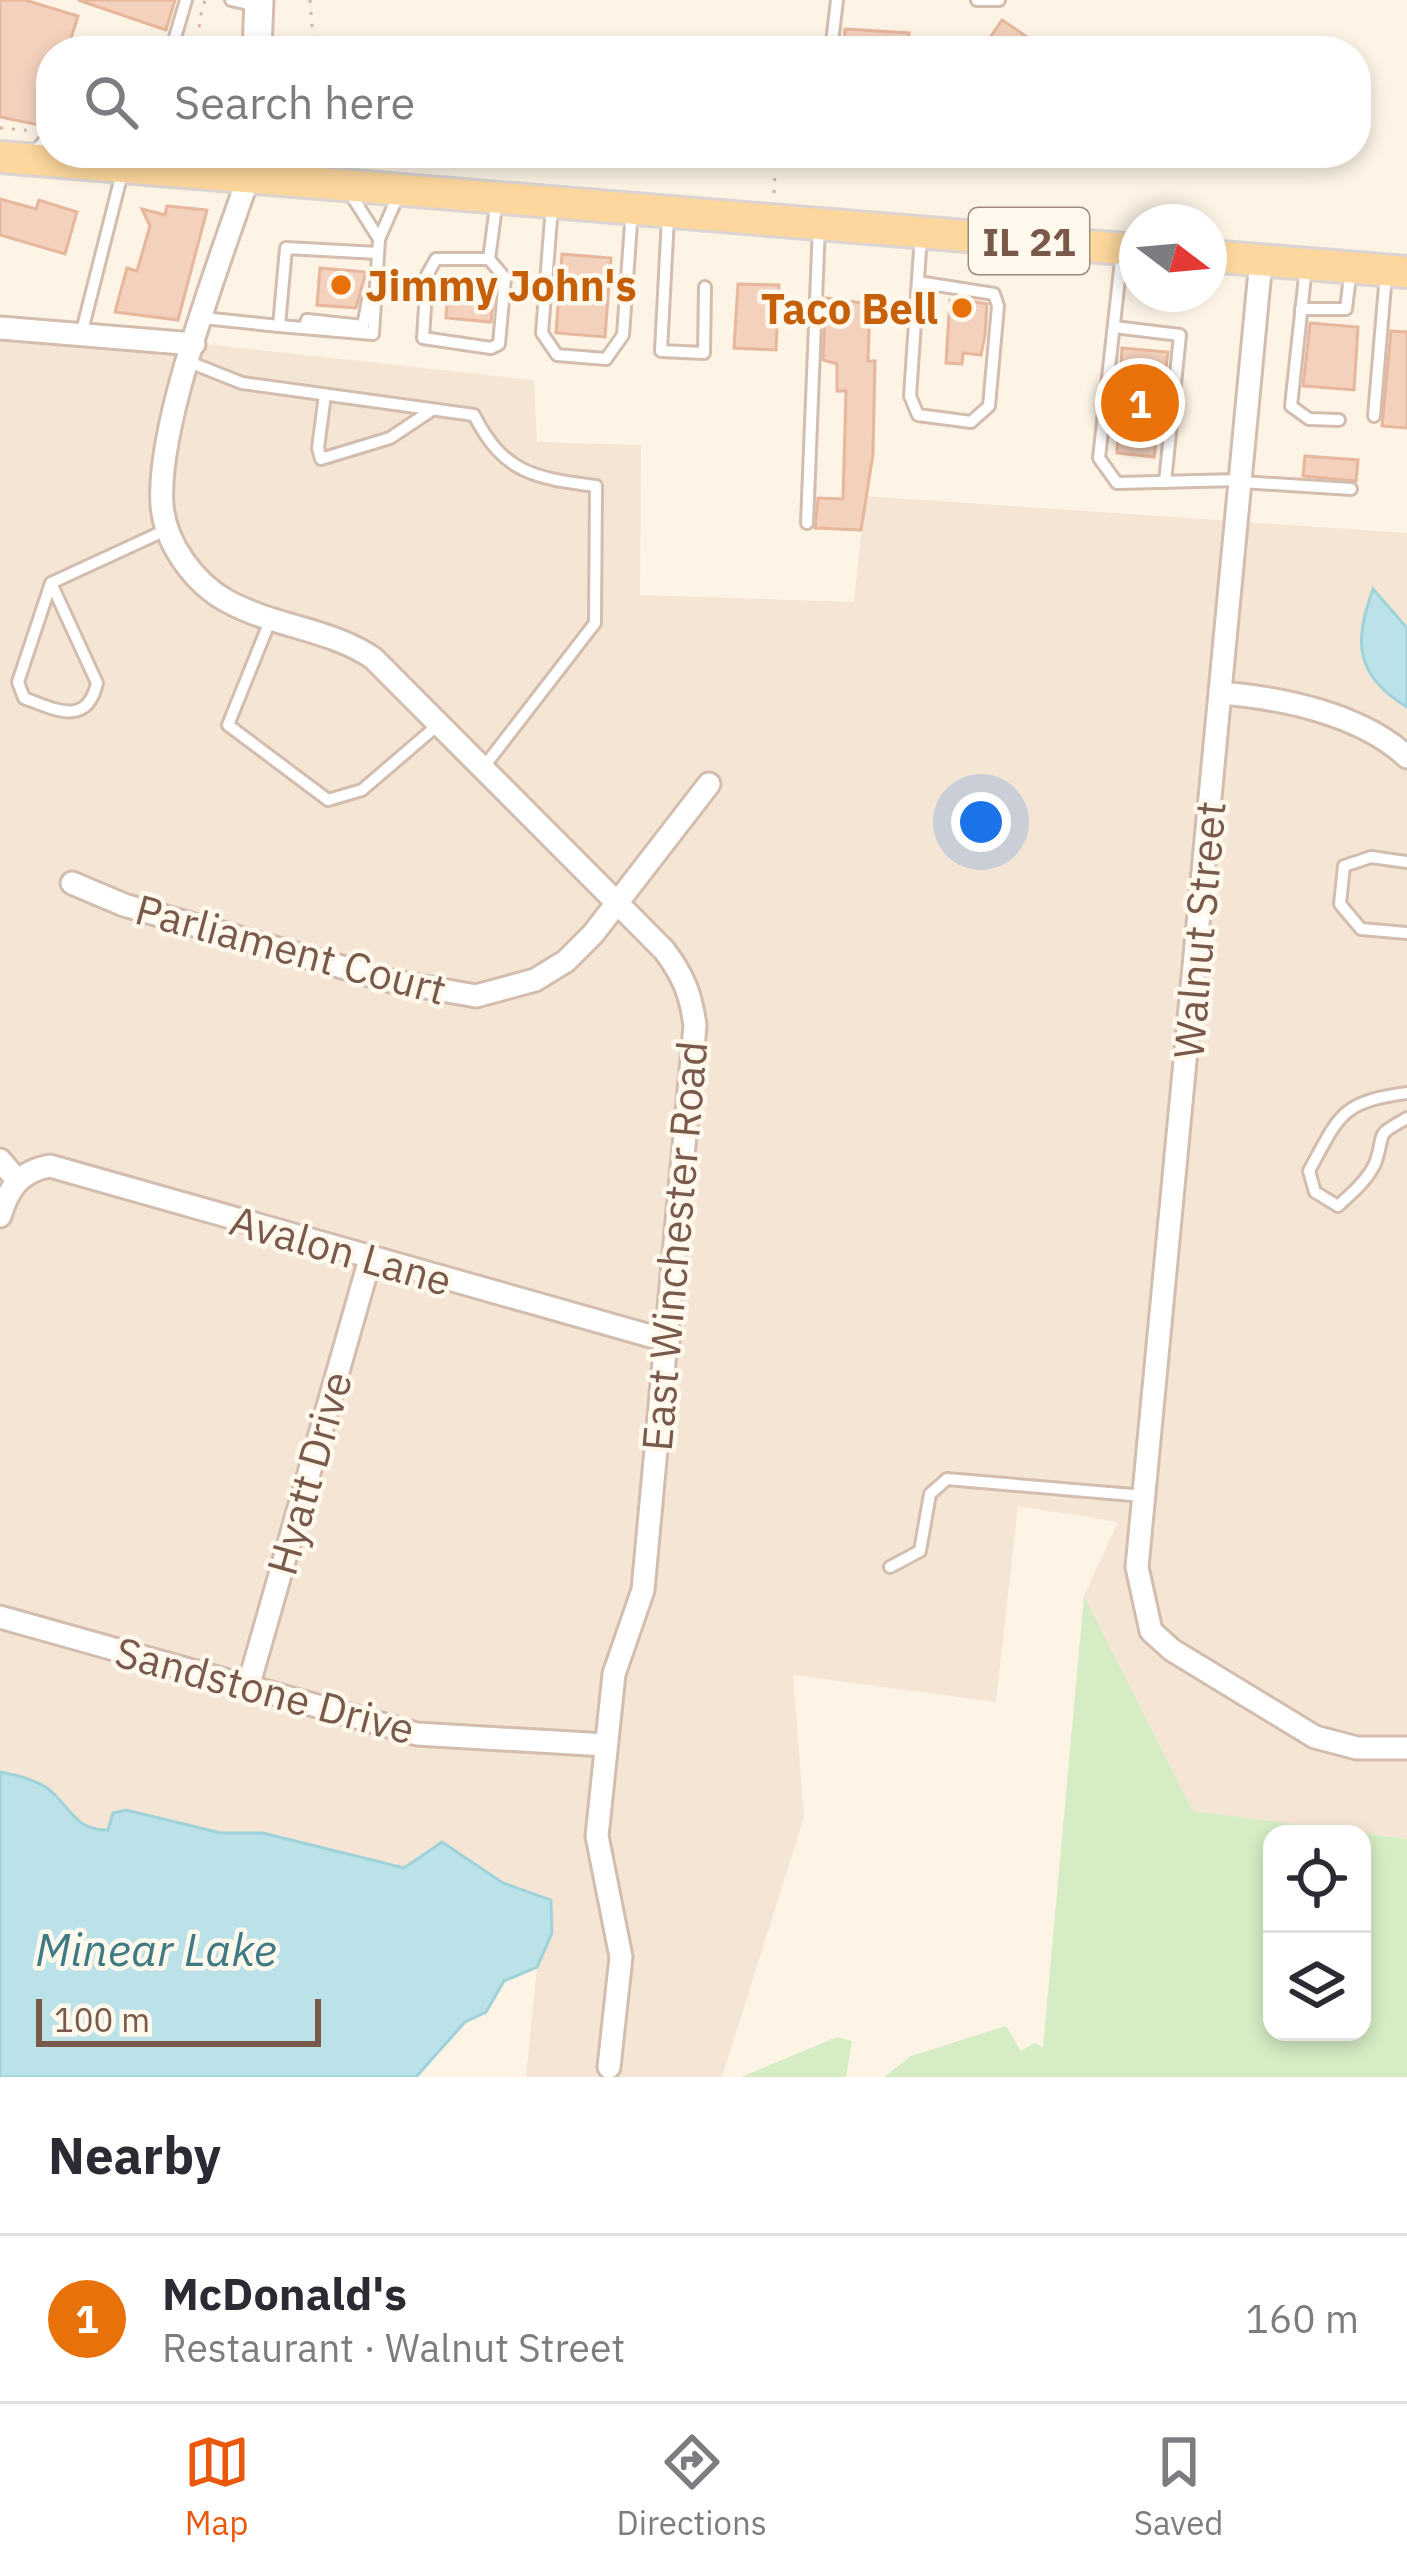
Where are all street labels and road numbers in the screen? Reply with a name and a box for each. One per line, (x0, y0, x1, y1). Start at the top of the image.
road number: IL 21 (969, 208, 1089, 274)
street label: Walnut Street (1160, 799, 1238, 1061)
street label: Parliament Court (130, 881, 452, 1017)
street label: East Winchester Road (629, 1039, 719, 1453)
street label: Avalon Lane (224, 1192, 458, 1308)
street label: Hyatt Drive (254, 1365, 364, 1581)
street label: Sandstone Drive (109, 1624, 421, 1756)

